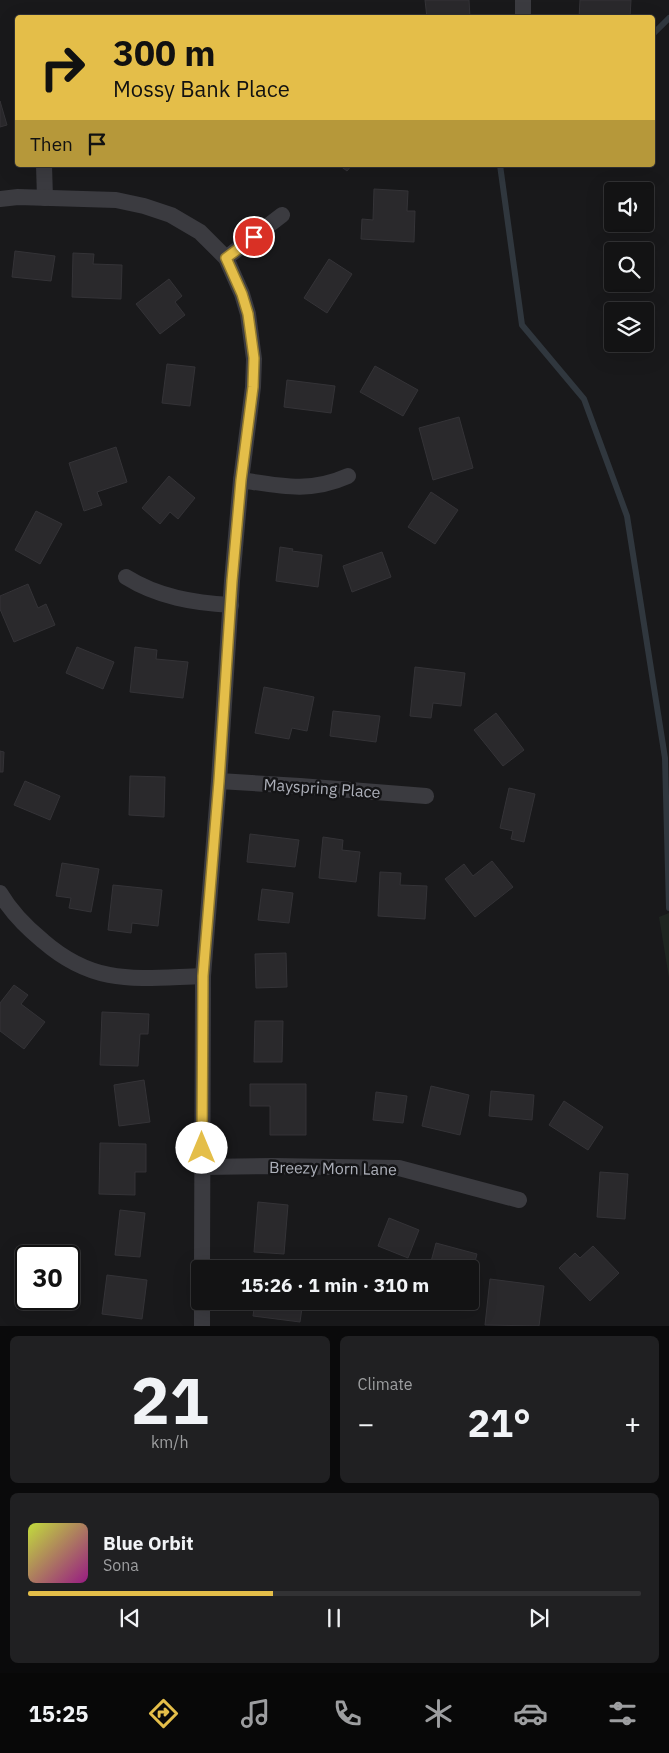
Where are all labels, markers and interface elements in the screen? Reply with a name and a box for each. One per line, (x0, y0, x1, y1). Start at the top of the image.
text: 300 m (113, 30, 216, 76)
icon: right (30, 35, 95, 100)
text: Mossy Bank Place (113, 74, 290, 103)
icon: arrive (83, 130, 111, 158)
text: Then (30, 132, 73, 156)
map controls (604, 182, 654, 352)
button: sound (604, 182, 654, 232)
pin (233, 216, 275, 258)
icon: arrive (240, 223, 268, 251)
button: search (604, 242, 654, 292)
button: layers (604, 302, 654, 352)
street label: Mayspring Place (263, 774, 381, 802)
position arrow (175, 1121, 227, 1173)
street label: Breezy Morn Lane (269, 1157, 397, 1179)
speed limit sign: 30 (15, 1245, 80, 1310)
text: 15:26 · 1 min · 310 m (241, 1273, 429, 1297)
text: 21 (131, 1357, 209, 1442)
text: Climate (358, 1374, 413, 1394)
text: 21° (468, 1398, 531, 1447)
text: − (358, 1405, 374, 1442)
text: + (624, 1405, 641, 1442)
text: km/h (151, 1432, 189, 1452)
text: Blue Orbit (103, 1531, 193, 1555)
text: Sona (103, 1555, 139, 1575)
icon: previous (116, 1604, 144, 1632)
icon: pause (320, 1604, 348, 1632)
icon: next (525, 1604, 553, 1632)
icon: directions (146, 1696, 181, 1731)
icon: music (238, 1696, 273, 1731)
icon: phone (330, 1696, 365, 1731)
icon: climate (421, 1696, 456, 1731)
icon: car (513, 1696, 548, 1731)
icon: filters (605, 1696, 640, 1731)
text: 15:25 (28, 1699, 89, 1728)

